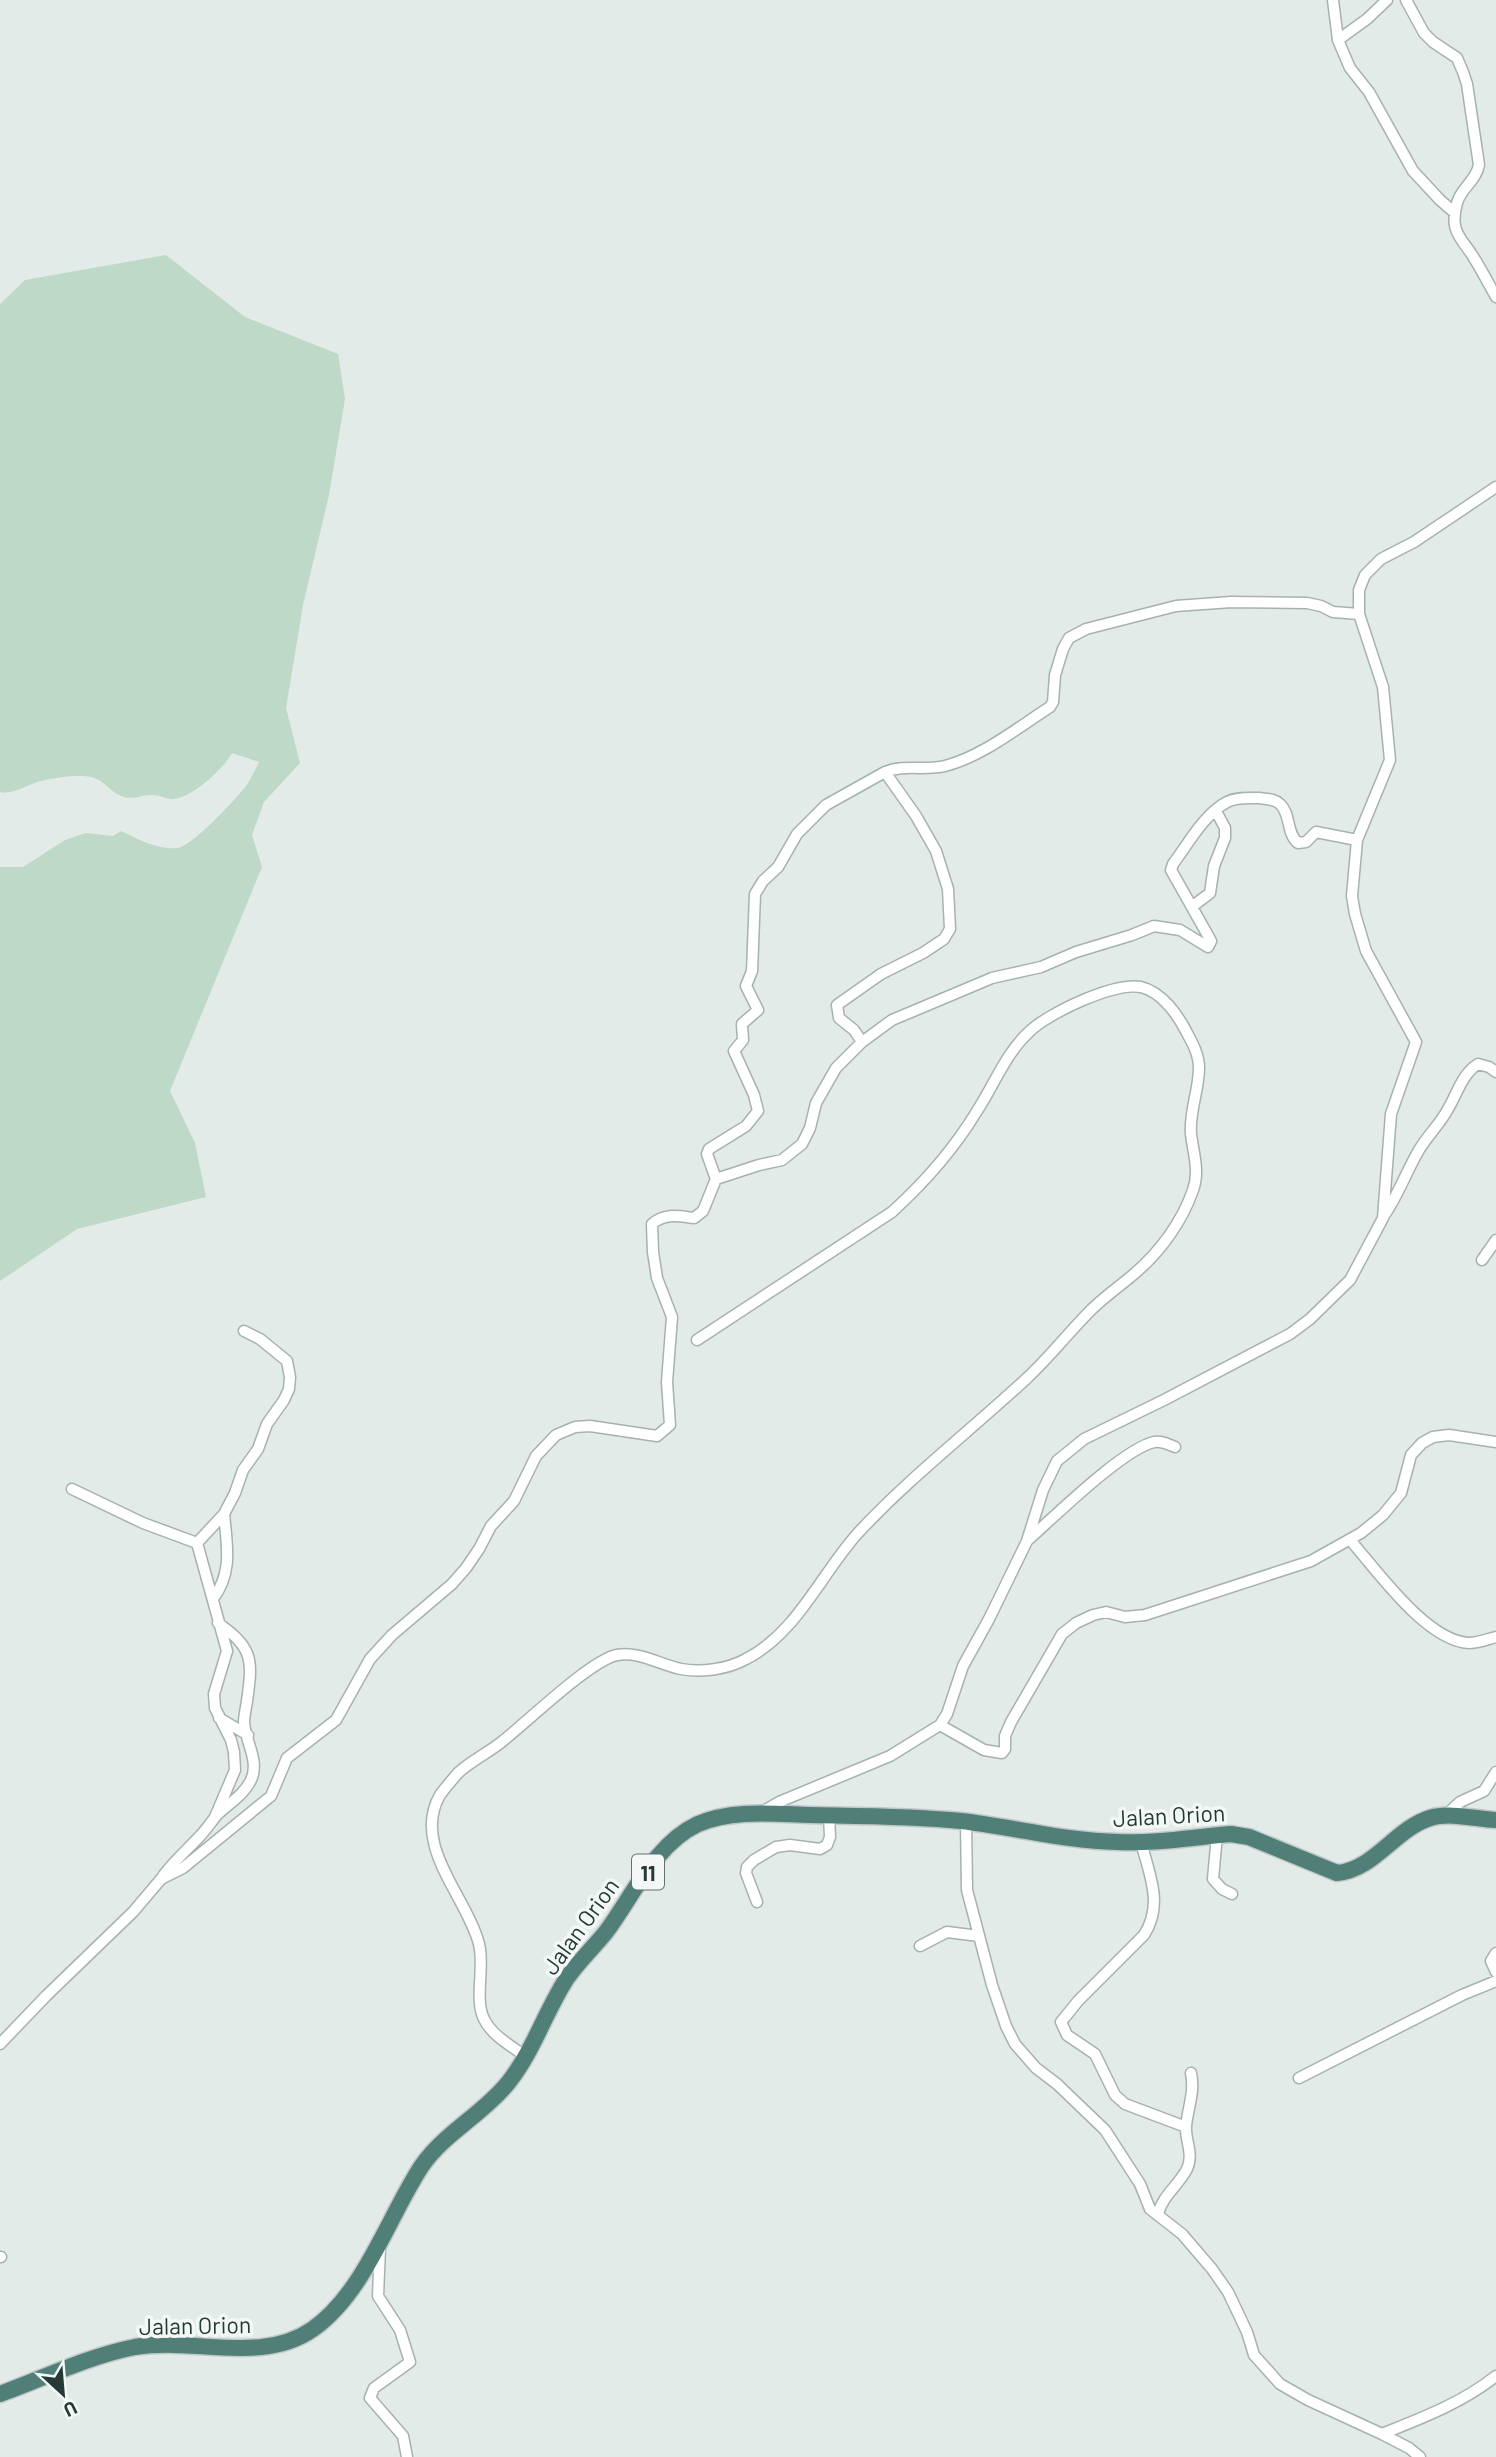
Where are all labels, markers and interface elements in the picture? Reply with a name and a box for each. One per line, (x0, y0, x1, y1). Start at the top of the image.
street label: Jalan Orion (1112, 1798, 1226, 1832)
road number: 11 (632, 1854, 664, 1890)
street label: Jalan Orion (536, 1872, 624, 1980)
street label: Jalan Orion (138, 2310, 252, 2340)
north arrow (28, 2359, 98, 2429)
text: U (60, 2397, 81, 2423)

